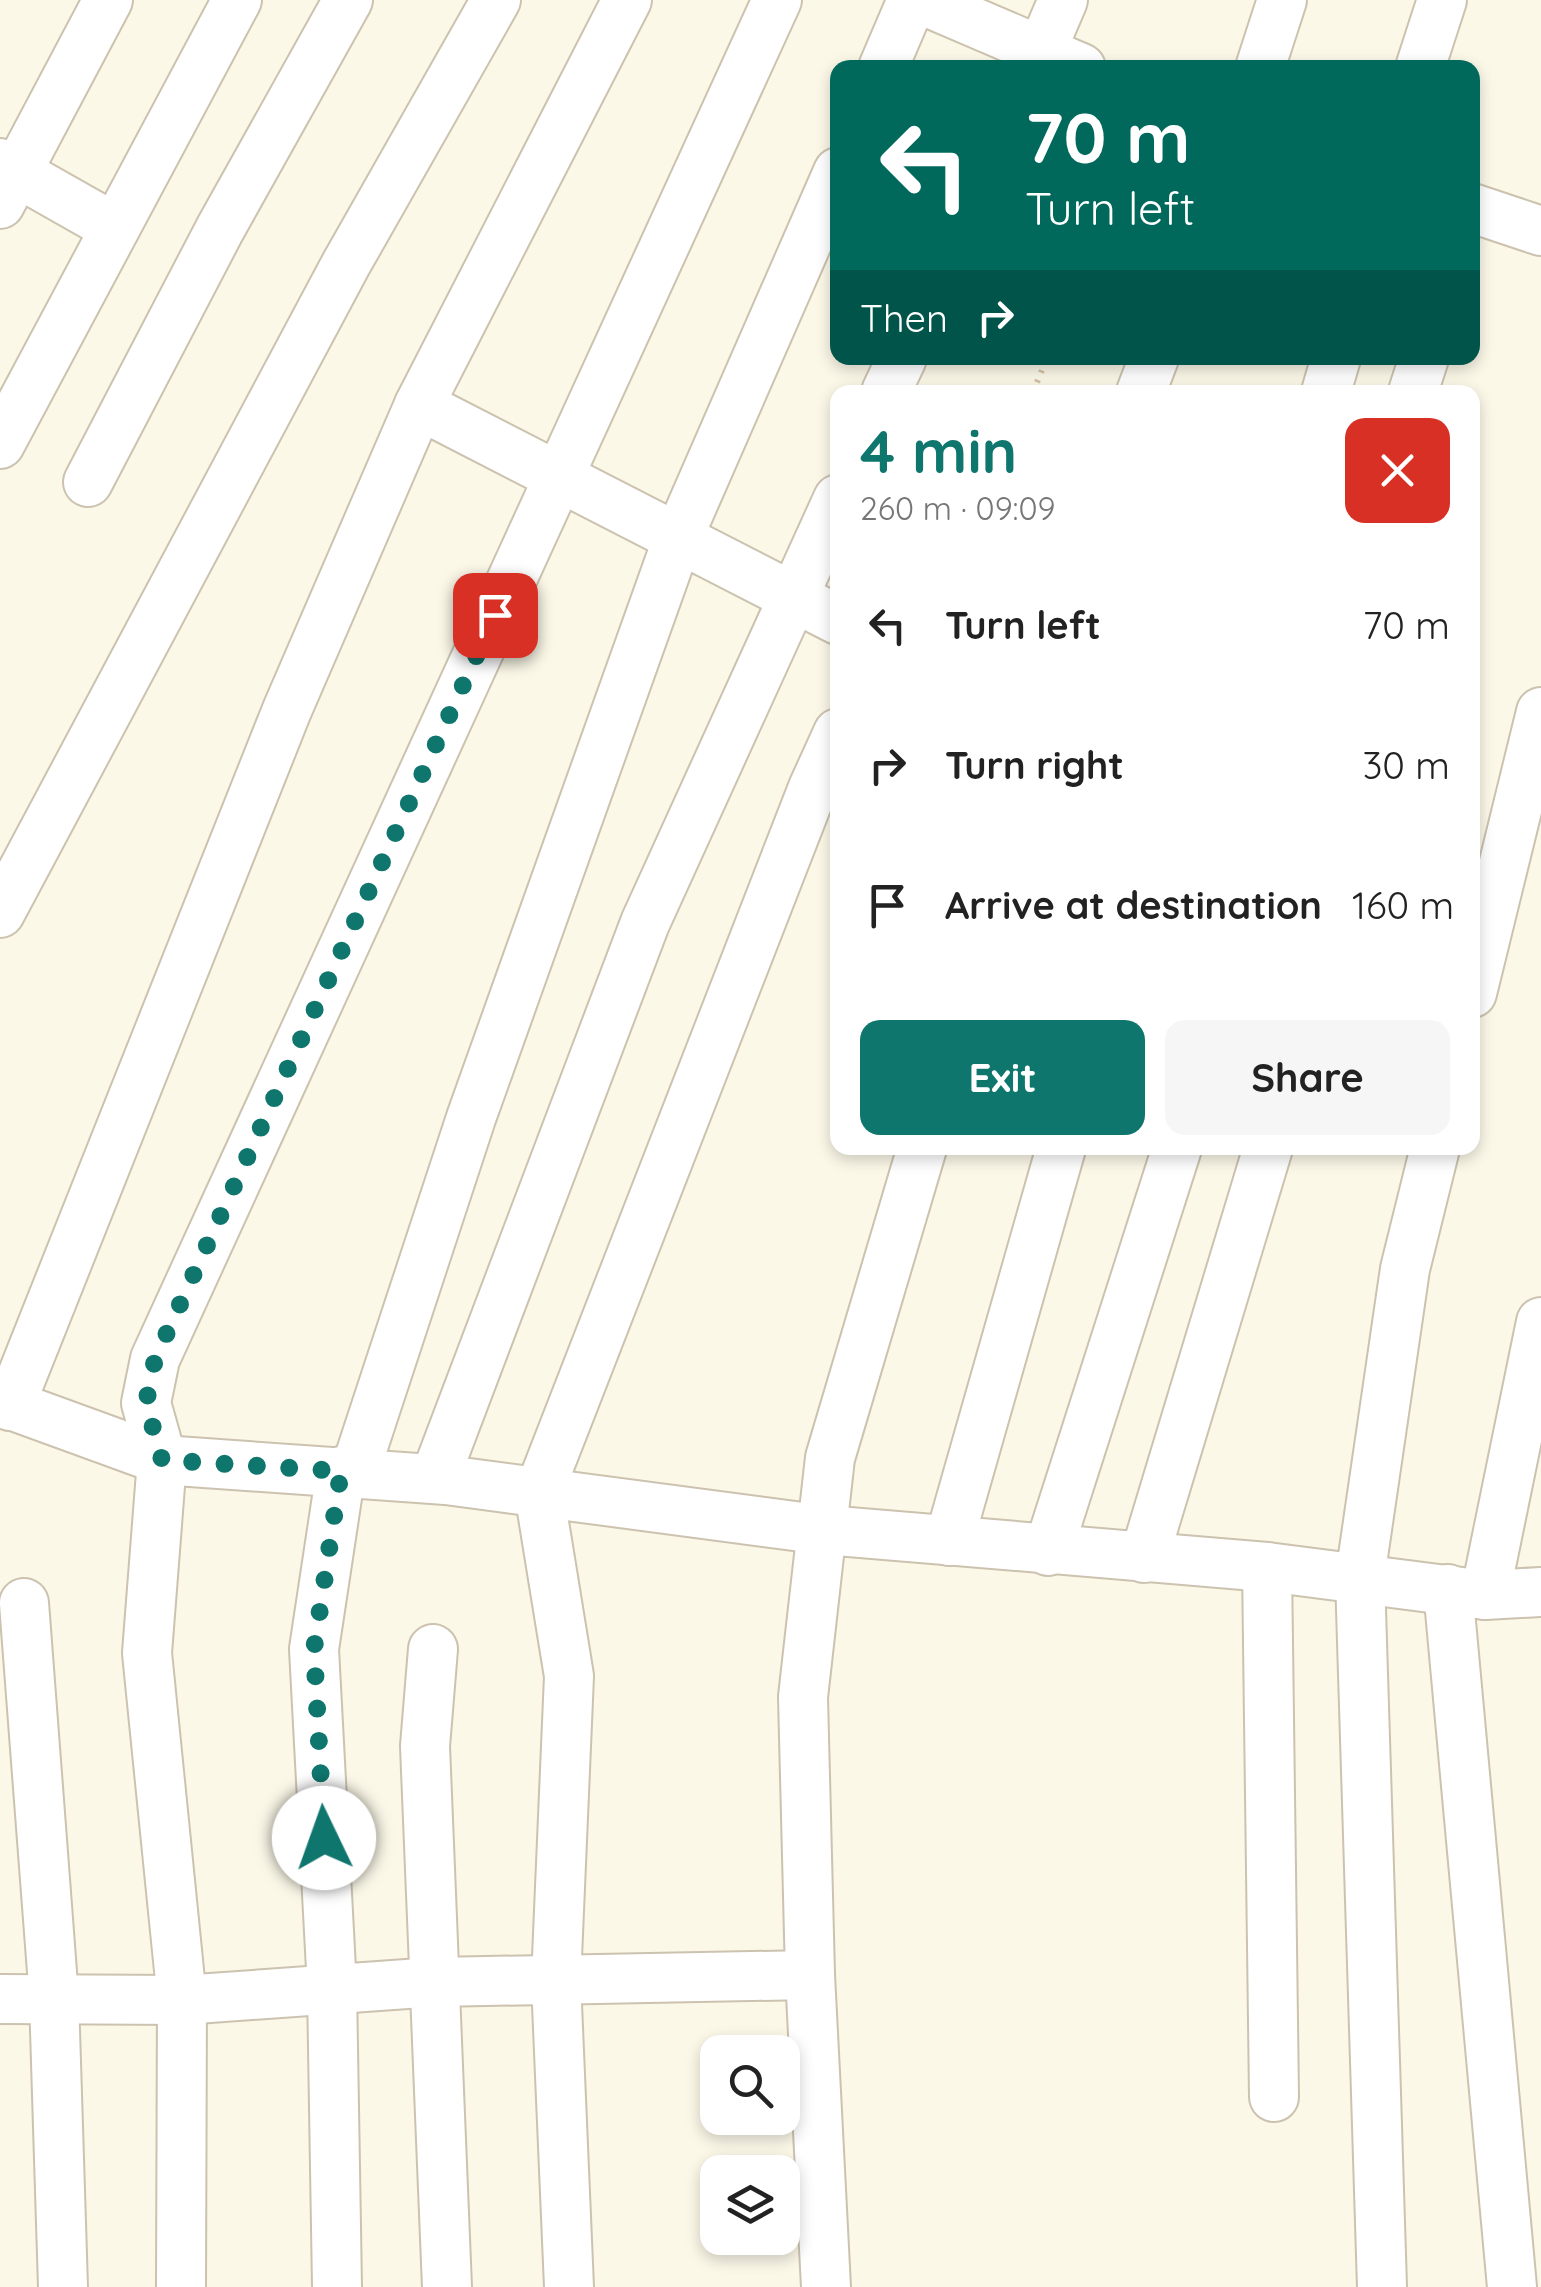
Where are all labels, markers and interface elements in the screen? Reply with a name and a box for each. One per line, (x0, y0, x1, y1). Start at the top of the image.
text: 70 m (1025, 93, 1191, 181)
icon: left (860, 100, 990, 230)
text: Turn left (1025, 180, 1195, 236)
icon: right (968, 290, 1023, 345)
text: Then (860, 294, 948, 342)
text: 4 min (860, 413, 1017, 488)
button: close (1345, 418, 1450, 523)
text: 260 m · 09:09 (860, 488, 1055, 528)
pin (453, 573, 538, 658)
icon: arrive (468, 588, 523, 643)
icon: left (860, 598, 915, 653)
text: Turn left (945, 601, 1101, 649)
text: 70 m (1363, 601, 1450, 649)
icon: right (860, 738, 915, 793)
text: Turn right (945, 741, 1124, 789)
text: 30 m (1362, 741, 1450, 789)
icon: arrive (860, 878, 915, 933)
text: Arrive at destination (945, 881, 1322, 929)
text: 160 m (1352, 881, 1454, 929)
button: Exit (860, 1020, 1145, 1135)
button: Share (1165, 1020, 1450, 1135)
position arrow (272, 1786, 376, 1890)
map controls (700, 2035, 800, 2255)
button: search (700, 2035, 800, 2135)
button: layers (700, 2155, 800, 2255)

